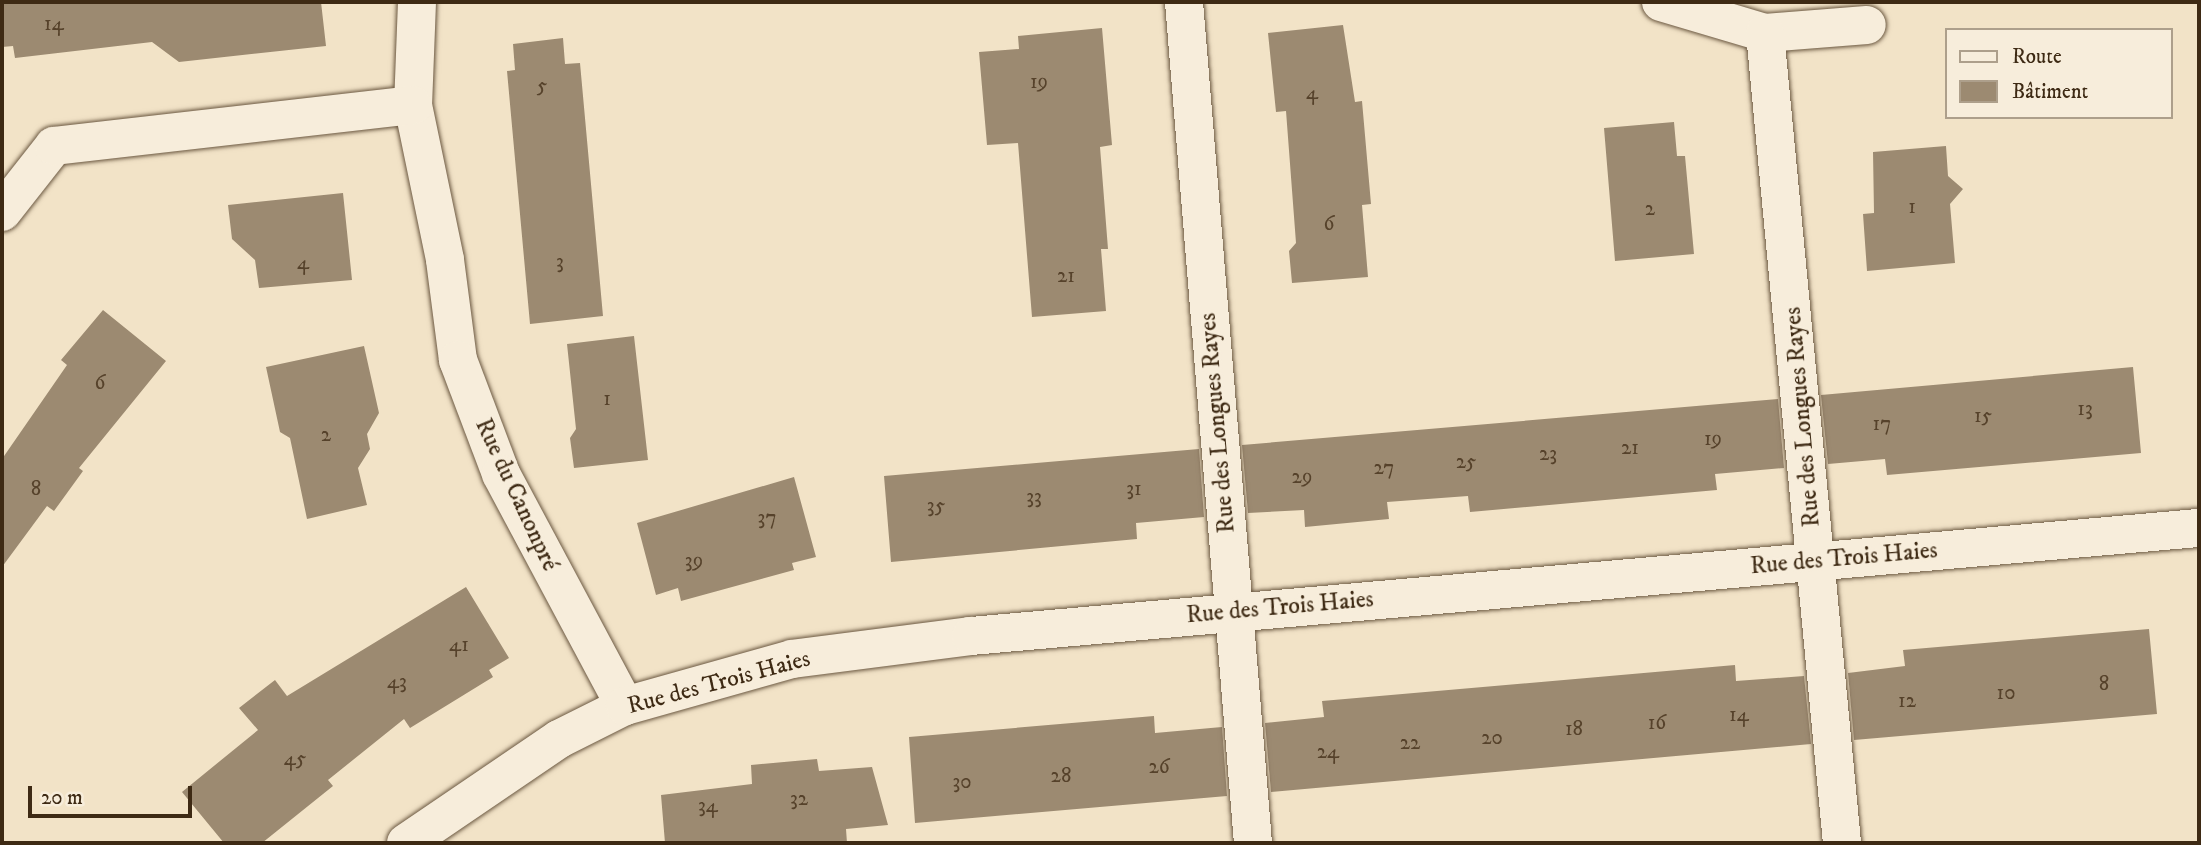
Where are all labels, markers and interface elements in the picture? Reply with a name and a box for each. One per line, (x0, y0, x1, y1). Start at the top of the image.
house number: 14 (44, 11, 64, 37)
legend (1946, 28, 2173, 119)
text: Route (2012, 44, 2062, 70)
house number: 19 (1030, 69, 1048, 95)
house number: 5 (537, 73, 547, 99)
text: Bâtiment (2012, 79, 2088, 105)
house number: 4 (1306, 80, 1318, 106)
house number: 1 (1908, 194, 1916, 220)
house number: 2 (1645, 196, 1655, 222)
house number: 6 (1324, 211, 1334, 237)
house number: 3 (556, 249, 564, 275)
house number: 4 (297, 250, 309, 276)
house number: 21 (1057, 263, 1075, 289)
street label: Rue des Longues Rayes (1779, 306, 1827, 528)
street label: Rue des Longues Rayes (1194, 312, 1242, 534)
house number: 6 (95, 370, 105, 396)
house number: 1 (603, 386, 611, 412)
house number: 13 (2077, 396, 2093, 422)
house number: 15 (1974, 403, 1992, 429)
house number: 17 (1873, 411, 1891, 437)
street label: Rue du Canonpré (468, 414, 564, 576)
house number: 2 (321, 422, 331, 448)
house number: 19 (1704, 426, 1722, 452)
house number: 21 (1621, 435, 1639, 461)
house number: 23 (1539, 441, 1557, 467)
house number: 25 (1456, 449, 1476, 475)
house number: 27 (1374, 455, 1394, 481)
house number: 29 (1292, 464, 1312, 490)
house number: 8 (31, 476, 41, 502)
house number: 31 (1126, 476, 1142, 502)
house number: 33 (1026, 484, 1042, 510)
house number: 35 (927, 493, 945, 519)
house number: 37 (758, 505, 776, 531)
street label: Rue des Trois Haies (1749, 536, 1939, 582)
house number: 39 (685, 548, 703, 574)
street label: Rue des Trois Haies (1185, 585, 1375, 631)
house number: 41 (449, 632, 469, 658)
street label: Rue des Trois Haies (625, 645, 813, 721)
house number: 43 (387, 669, 407, 695)
house number: 8 (2099, 671, 2109, 697)
house number: 10 (1997, 680, 2015, 706)
house number: 12 (1898, 688, 1916, 714)
house number: 14 (1729, 702, 1749, 728)
house number: 16 (1648, 710, 1666, 736)
house number: 18 (1565, 716, 1583, 742)
house number: 20 (1481, 725, 1503, 751)
house number: 22 (1400, 730, 1420, 756)
house number: 24 (1317, 739, 1339, 765)
house number: 45 (284, 746, 306, 772)
house number: 26 (1148, 754, 1170, 780)
house number: 28 (1051, 763, 1071, 789)
house number: 30 (952, 769, 972, 795)
scale bar (32, 772, 196, 816)
text: 20 m (41, 785, 83, 811)
house number: 32 (790, 786, 808, 812)
house number: 34 (698, 793, 718, 819)

